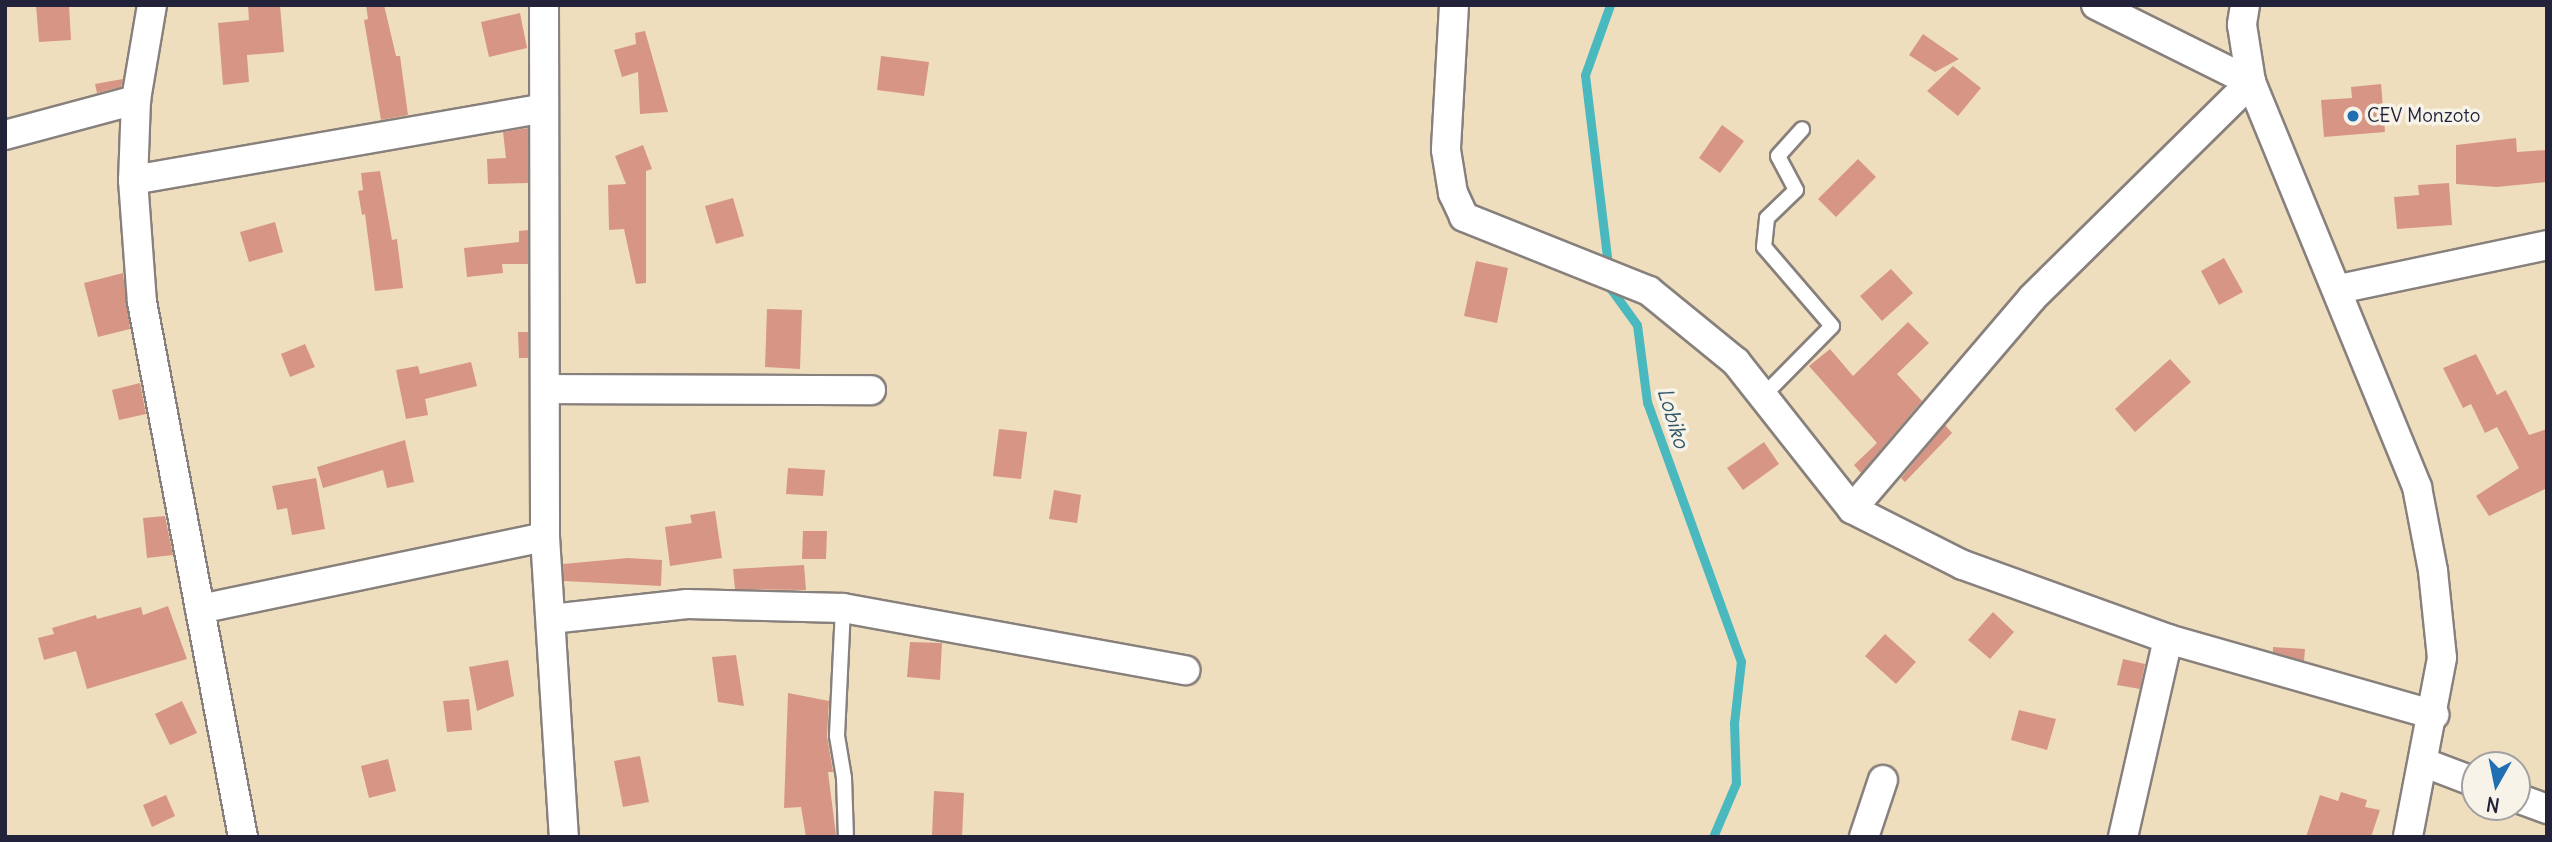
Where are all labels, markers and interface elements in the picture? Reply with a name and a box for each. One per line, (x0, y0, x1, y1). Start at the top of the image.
place label: CEV Monzoto (2367, 105, 2480, 127)
marker: CEV Monzoto (2345, 108, 2361, 124)
water label: Lobiko (1652, 385, 1694, 451)
north arrow (2461, 751, 2531, 821)
text: N (2485, 792, 2501, 818)

